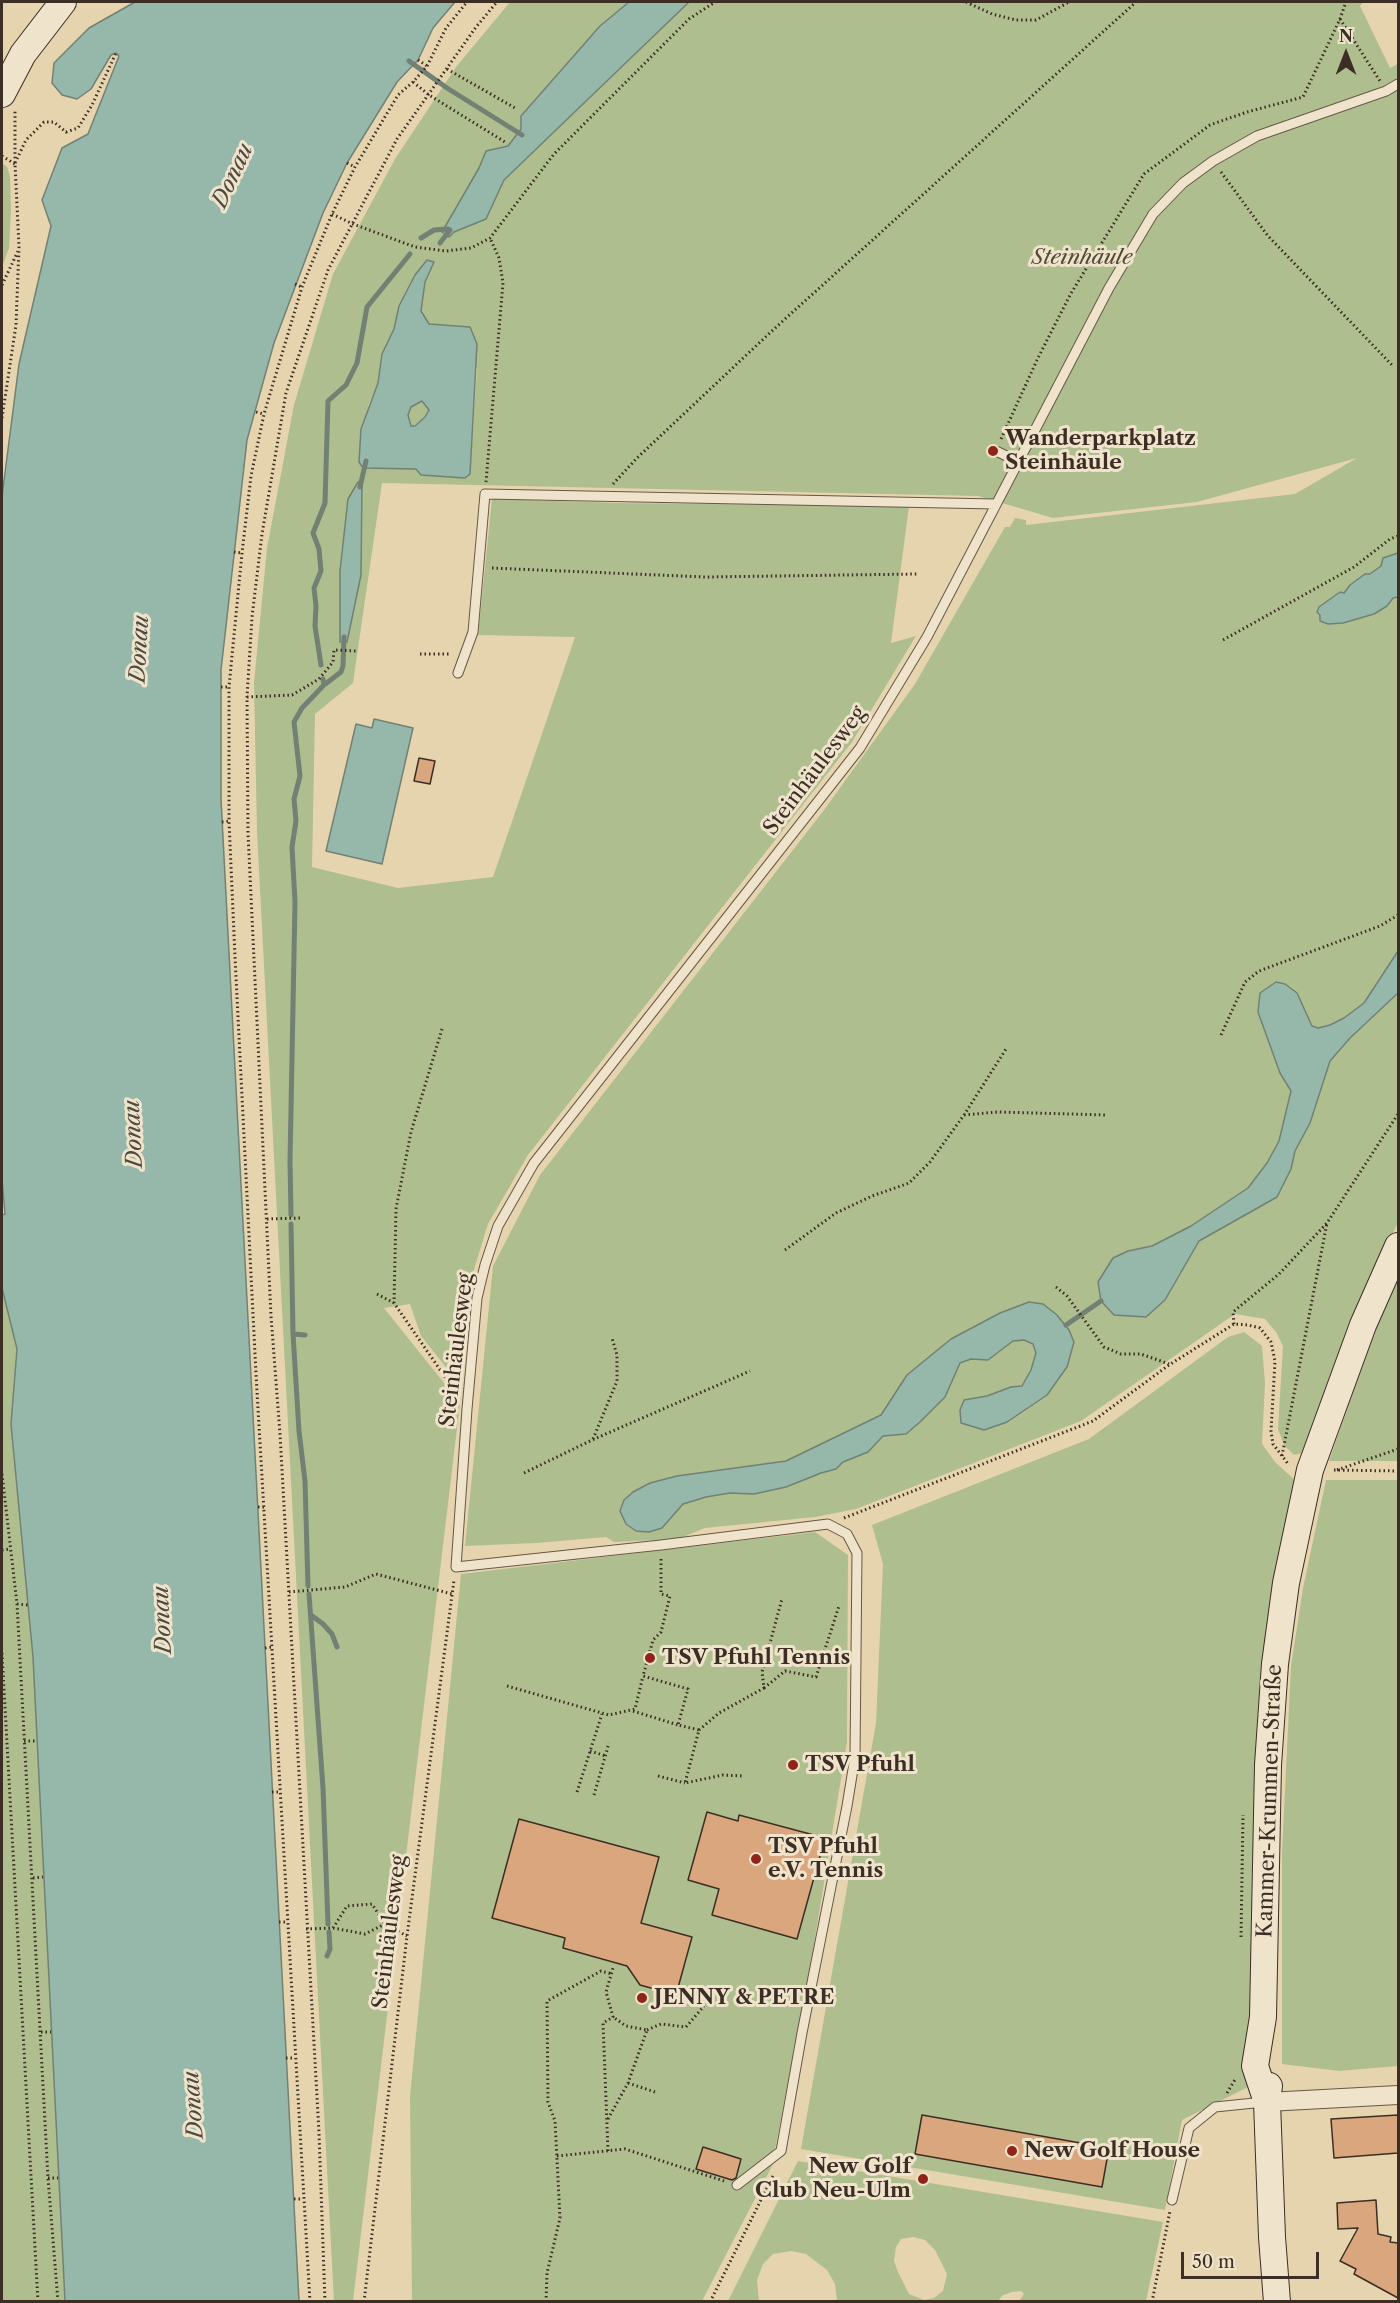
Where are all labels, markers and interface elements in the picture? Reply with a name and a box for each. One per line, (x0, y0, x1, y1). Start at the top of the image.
north arrow (1316, 24, 1376, 84)
text: N (1339, 26, 1353, 46)
water label: Donau (207, 140, 259, 212)
park label: Steinhäule (1032, 245, 1132, 271)
place label: Wanderparkplatz Steinhäule (1005, 426, 1196, 476)
marker: Wanderparkplatz Steinhäule (986, 444, 1000, 458)
water label: Donau (125, 615, 155, 683)
street label: Steinhäulesweg (758, 701, 872, 841)
water label: Donau (119, 1100, 149, 1168)
street label: Steinhäulesweg (435, 1271, 479, 1429)
water label: Donau (148, 1586, 178, 1654)
place label: TSV Pfuhl Tennis (662, 1645, 850, 1671)
marker: TSV Pfuhl Tennis (643, 1651, 657, 1665)
street label: Kammer-Krummen-Straße (1253, 1664, 1287, 1938)
place label: TSV Pfuhl (805, 1752, 915, 1778)
marker: TSV Pfuhl (786, 1758, 800, 1772)
place label: TSV Pfuhl e.V. Tennis (768, 1834, 883, 1884)
marker: TSV Pfuhl e.V. Tennis (749, 1852, 763, 1866)
street label: Steinhäulesweg (368, 1853, 412, 2011)
place label: JENNY & PETRE (654, 1985, 834, 2011)
marker: JENNY & PETRE (635, 1991, 649, 2005)
water label: Donau (178, 2070, 210, 2140)
place label: New Golf House (1024, 2138, 1200, 2164)
marker: New Golf House (1005, 2144, 1019, 2158)
place label: New Golf Club Neu-Ulm (755, 2154, 911, 2204)
marker: New Golf Club Neu-Ulm (916, 2172, 930, 2186)
scale bar (1184, 2240, 1322, 2278)
text: 50 m (1192, 2251, 1235, 2273)

